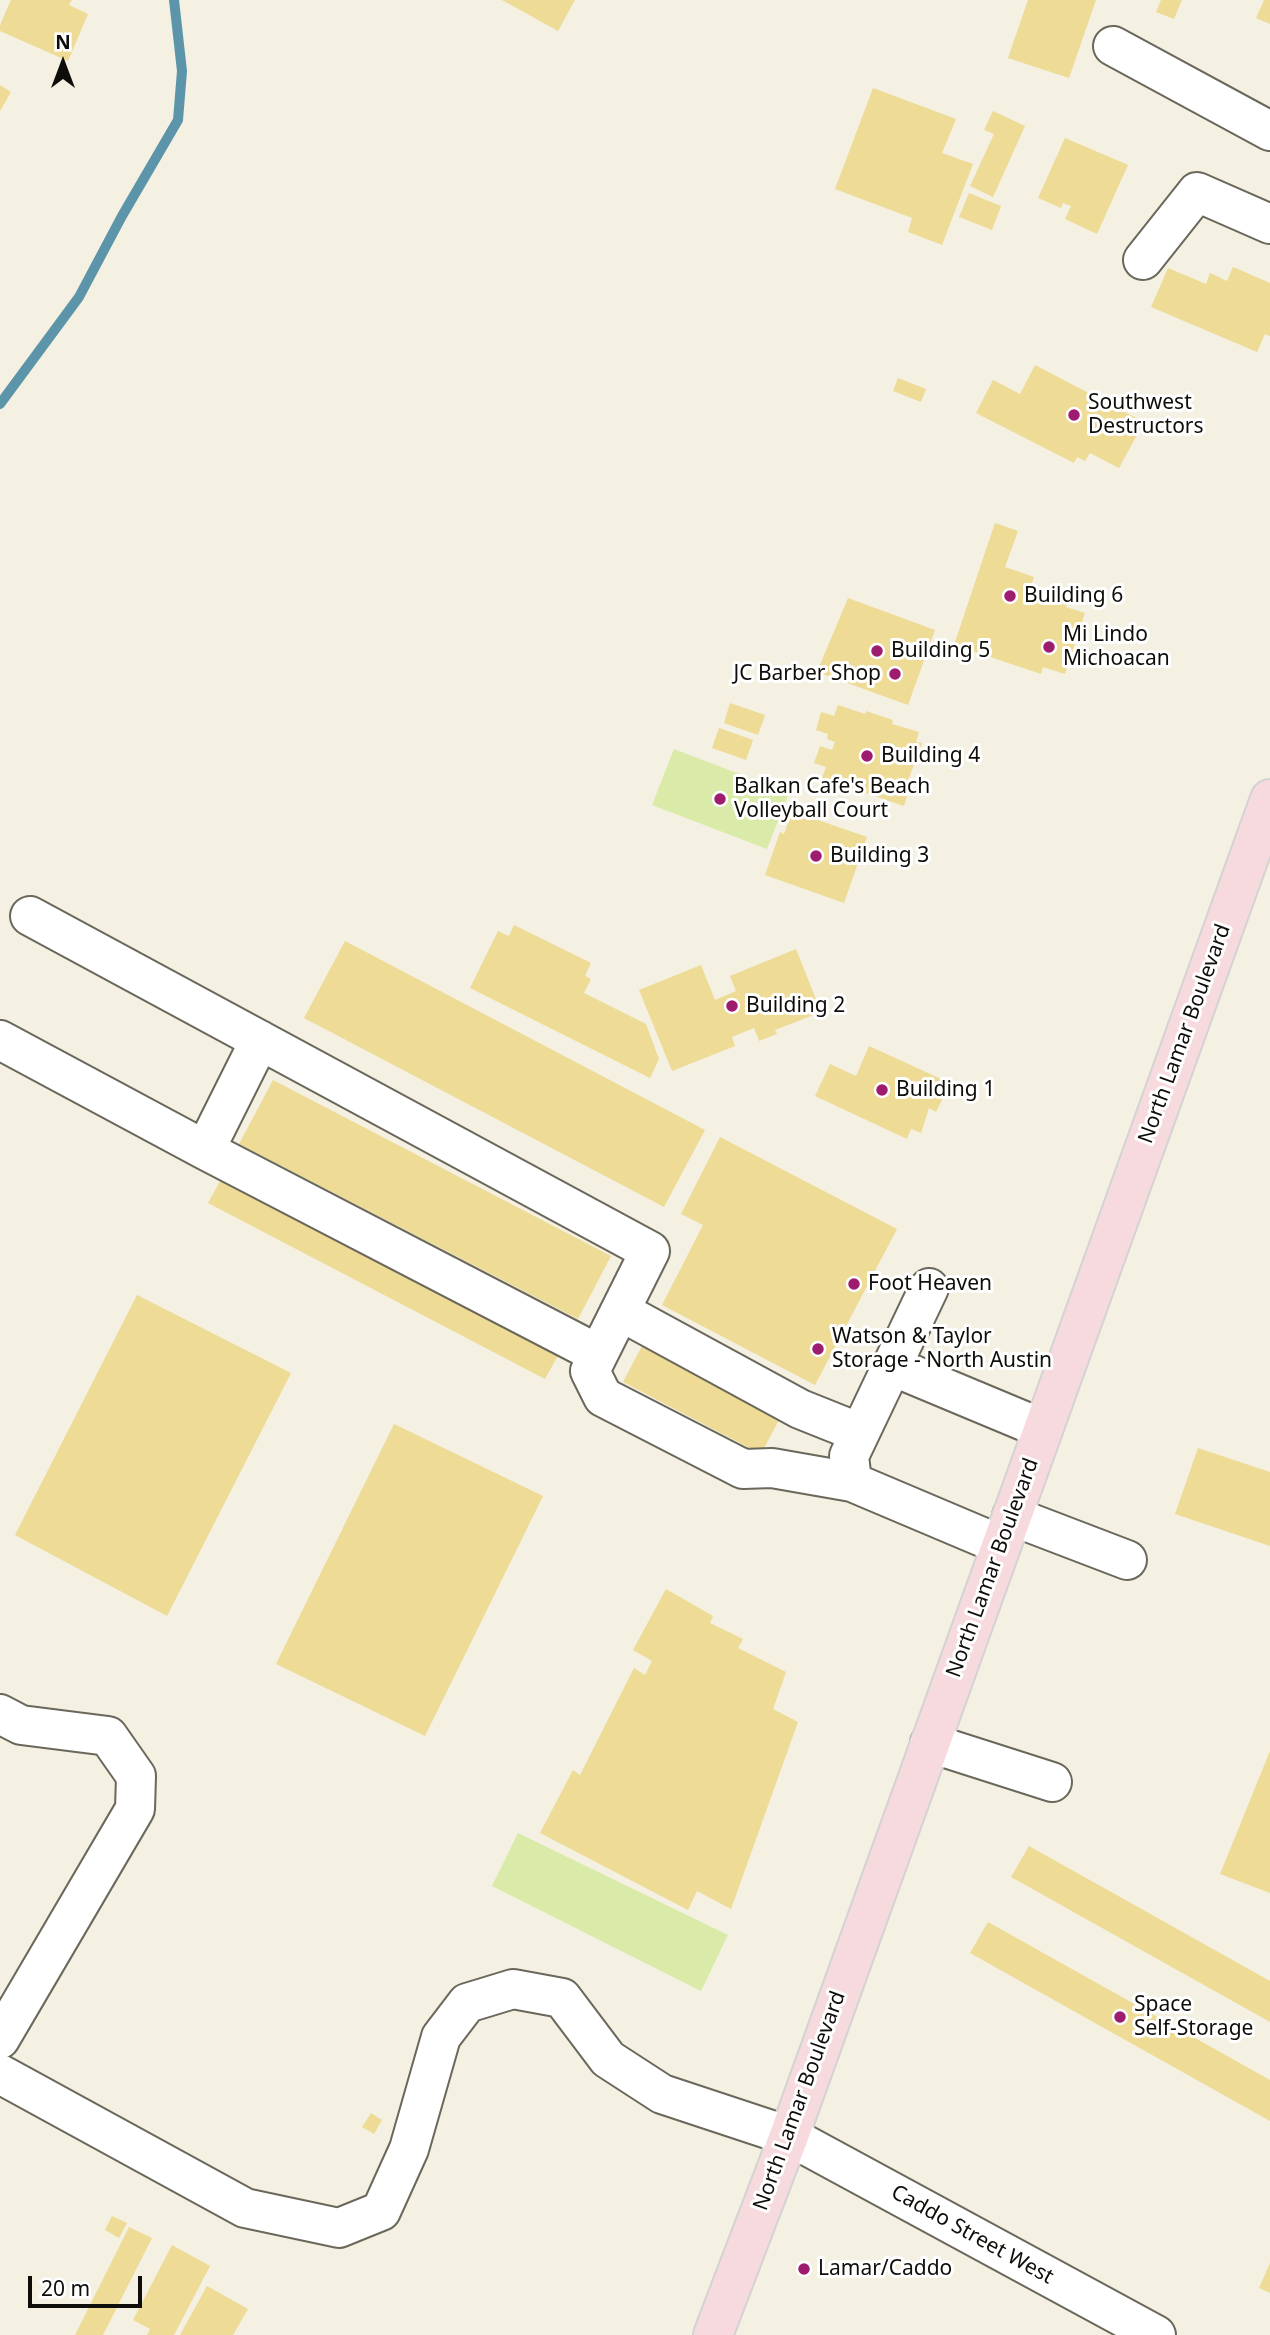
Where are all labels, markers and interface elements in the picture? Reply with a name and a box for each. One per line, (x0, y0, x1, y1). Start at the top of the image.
north arrow (28, 28, 98, 98)
text: N (55, 29, 71, 55)
place label: Southwest Destructors (1088, 390, 1204, 440)
marker: Southwest Destructors (1066, 407, 1082, 423)
place label: Building 6 (1024, 583, 1123, 609)
marker: Building 6 (1002, 588, 1018, 604)
place label: Mi Lindo Michoacan (1063, 622, 1170, 672)
place label: Building 5 (891, 638, 990, 664)
marker: Mi Lindo Michoacan (1041, 639, 1057, 655)
marker: Building 5 (869, 643, 885, 659)
place label: JC Barber Shop (733, 661, 881, 687)
marker: JC Barber Shop (887, 666, 903, 682)
place label: Building 4 (881, 743, 980, 769)
marker: Building 4 (859, 748, 875, 764)
place label: Balkan Cafe's Beach Volleyball Court (734, 774, 930, 824)
marker: Balkan Cafe's Beach Volleyball Court (712, 791, 728, 807)
place label: Building 3 (830, 843, 929, 869)
marker: Building 3 (808, 848, 824, 864)
street label: North Lamar Boulevard (1134, 921, 1236, 1147)
place label: Building 2 (746, 993, 845, 1019)
marker: Building 2 (724, 998, 740, 1014)
place label: Building 1 (896, 1077, 995, 1103)
marker: Building 1 (874, 1082, 890, 1098)
place label: Foot Heaven (868, 1271, 992, 1297)
marker: Foot Heaven (846, 1276, 862, 1292)
place label: Watson & Taylor Storage - North Austin (832, 1324, 1052, 1374)
marker: Watson & Taylor Storage - North Austin (810, 1341, 826, 1357)
street label: North Lamar Boulevard (942, 1455, 1044, 1681)
street label: North Lamar Boulevard (749, 1988, 851, 2214)
place label: Space Self-Storage (1134, 1992, 1253, 2042)
marker: Space Self-Storage (1112, 2009, 1128, 2025)
street label: Caddo Street West (886, 2180, 1058, 2290)
place label: Lamar/Caddo (818, 2256, 952, 2282)
marker: Lamar/Caddo (796, 2261, 812, 2277)
scale bar (32, 2262, 145, 2306)
text: 20 m (41, 2274, 90, 2302)

